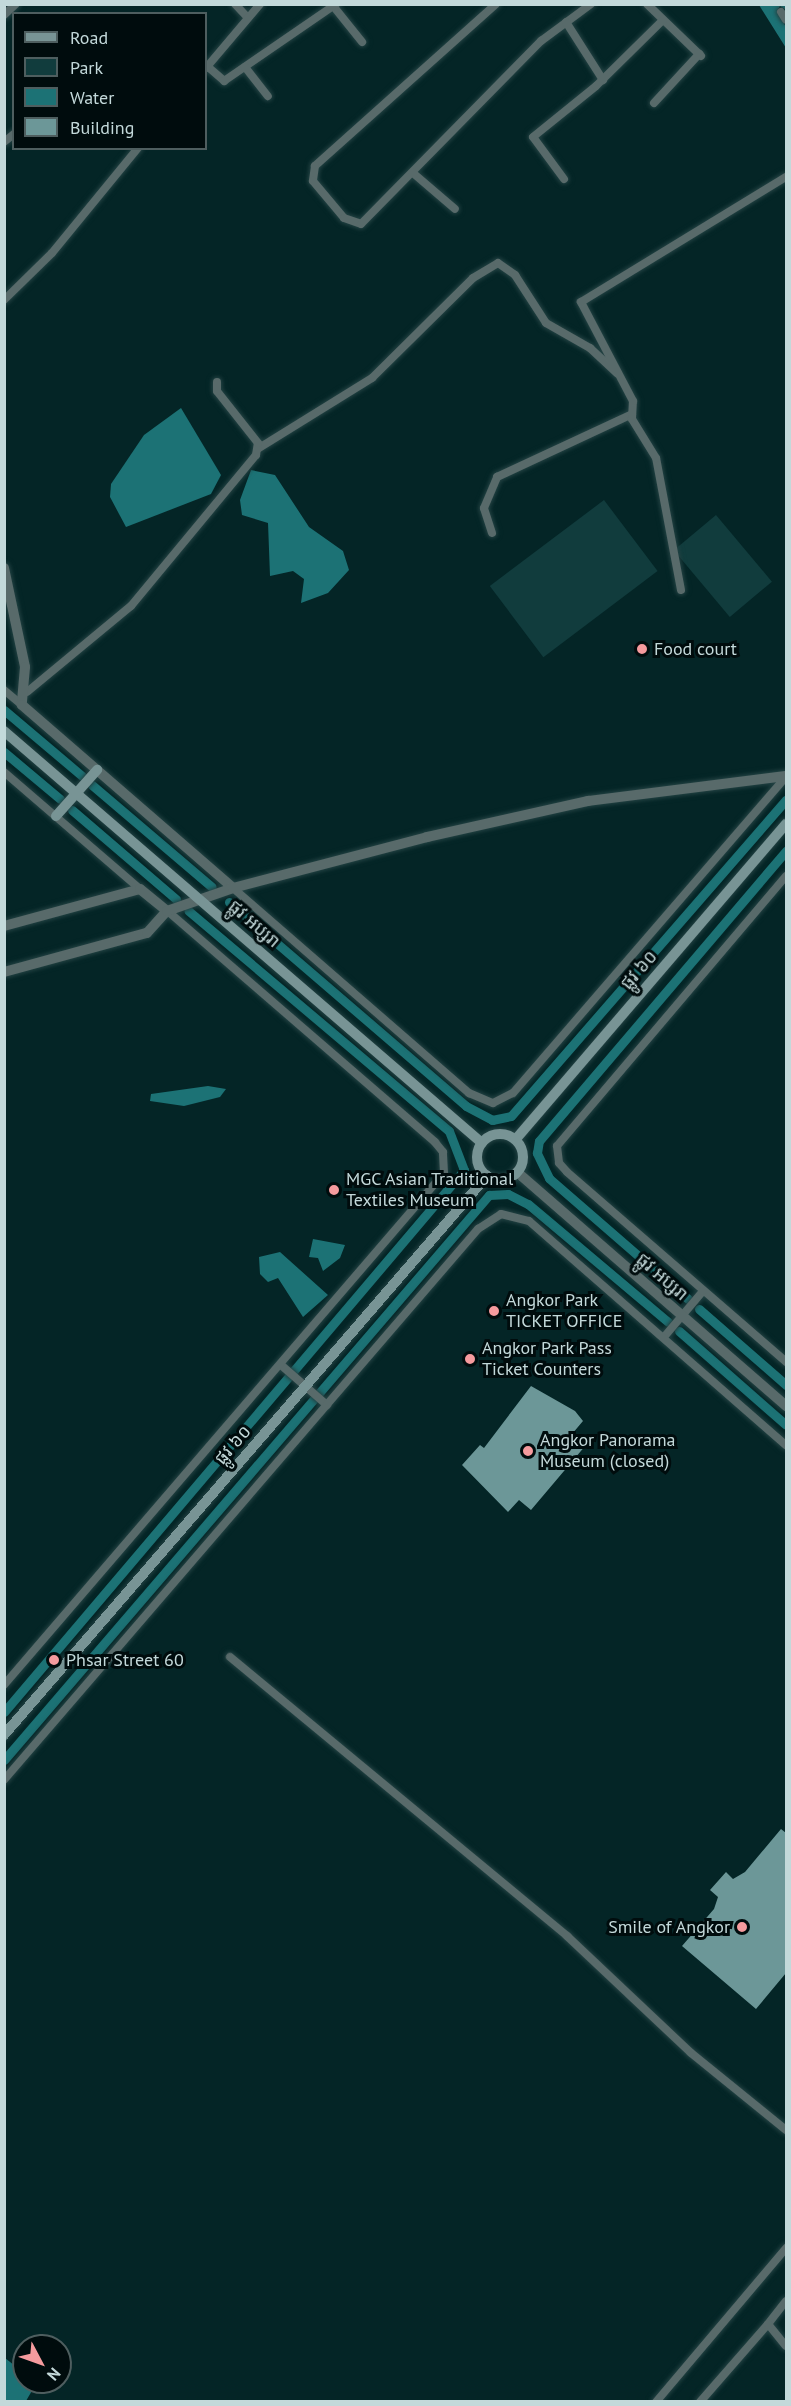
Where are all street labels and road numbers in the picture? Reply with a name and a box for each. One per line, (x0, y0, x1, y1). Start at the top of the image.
street label: ផ្លូវ អប្សរា (224, 896, 284, 952)
street label: ផ្លូវ ៦០ (616, 946, 662, 994)
street label: ផ្លូវ អប្សរា (632, 1249, 692, 1305)
street label: ផ្លូវ ៦០ (210, 1421, 256, 1469)

